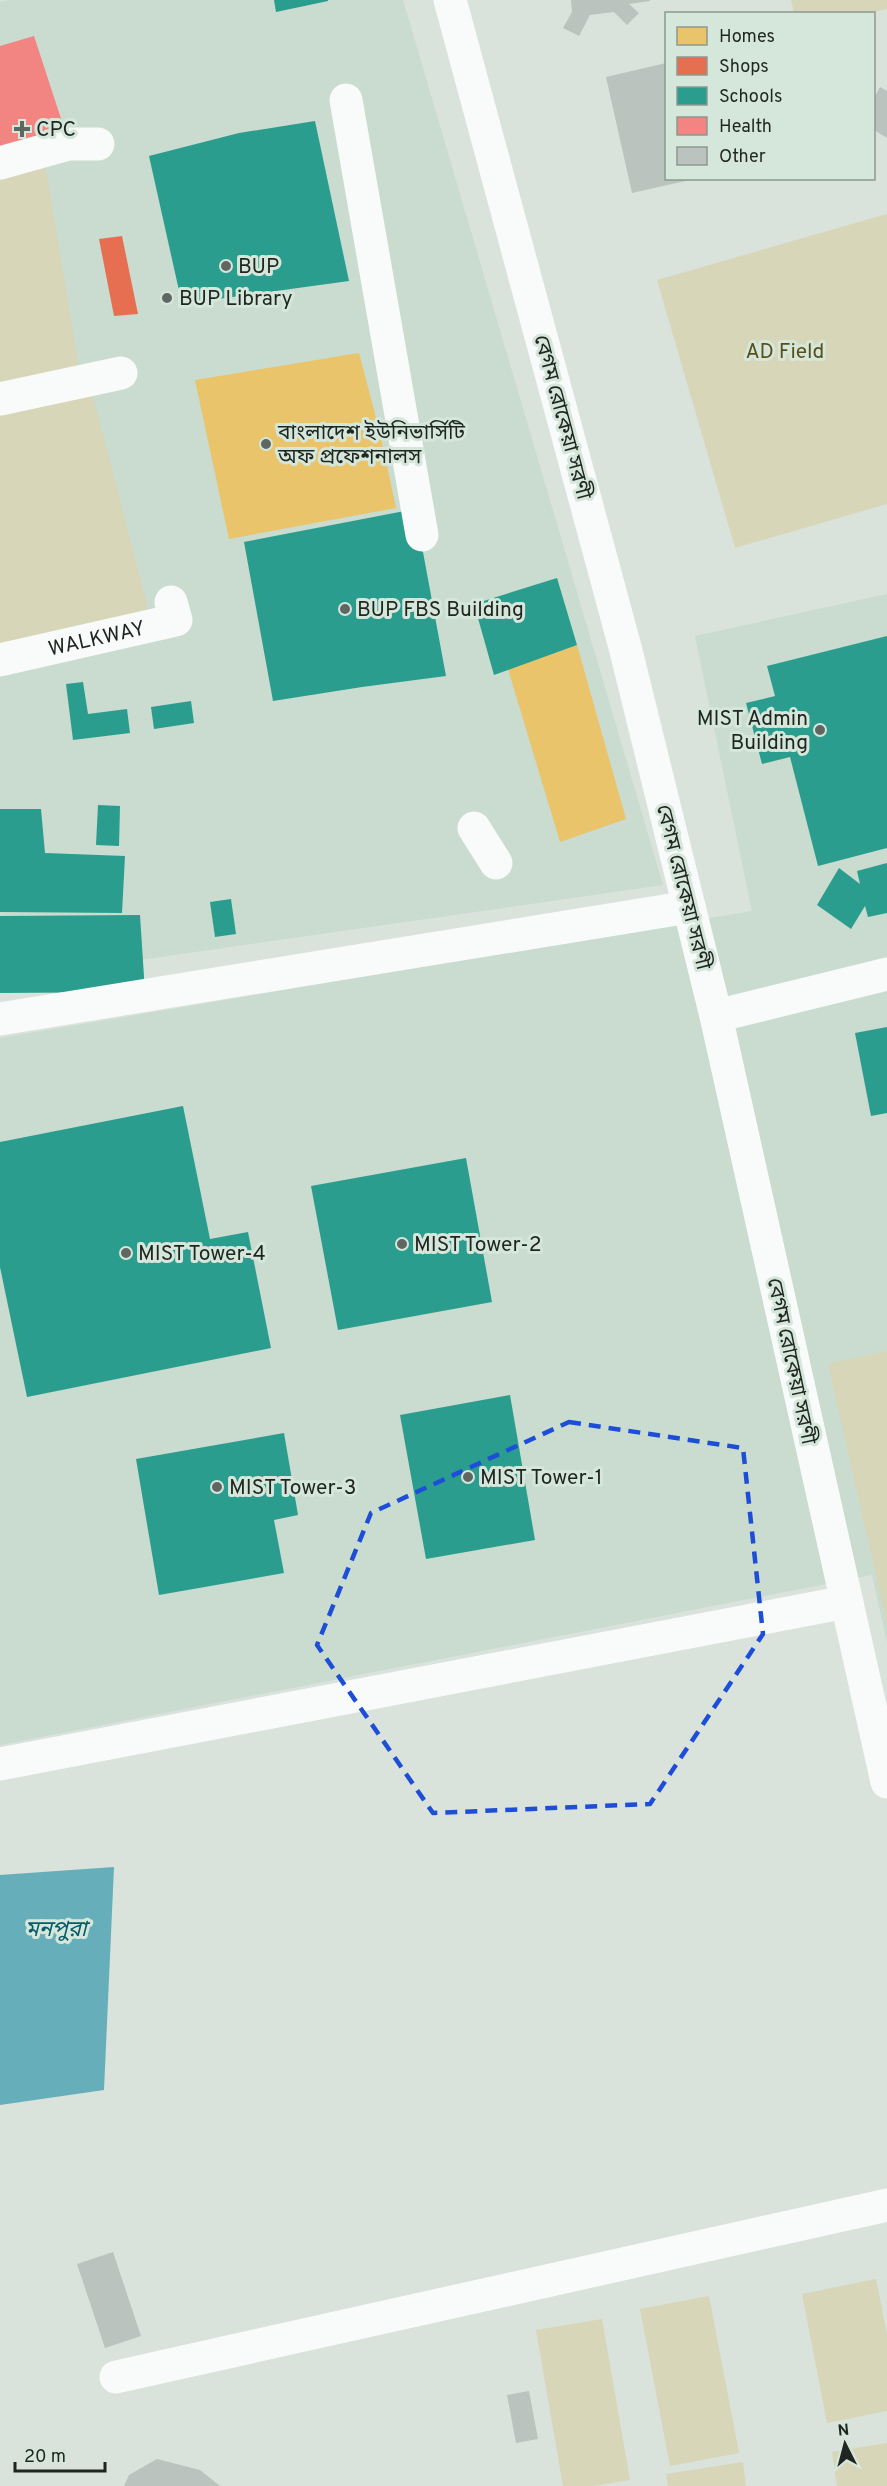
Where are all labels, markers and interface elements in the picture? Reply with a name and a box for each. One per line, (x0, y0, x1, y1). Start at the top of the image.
legend (665, 12, 875, 180)
text: Homes (719, 26, 775, 49)
text: Shops (719, 56, 769, 79)
text: Schools (719, 86, 782, 109)
text: Health (719, 116, 772, 139)
place label: CPC (36, 117, 76, 144)
marker: CPC (13, 120, 31, 138)
text: Other (719, 146, 766, 169)
place label: BUP (238, 254, 279, 281)
marker: BUP (219, 259, 233, 273)
place label: BUP Library (179, 286, 293, 313)
marker: BUP Library (160, 291, 174, 305)
street label: বেগম রোকেয়া সরণী (527, 332, 597, 503)
park label: AD Field (746, 339, 824, 366)
place label: বাংলাদেশ ইউনিভার্সিটি অফ প্রফেশনালস (277, 419, 466, 471)
marker: বাংলাদেশ ইউনিভার্সিটি অফ প্রফেশনালস (259, 437, 273, 451)
place label: BUP FBS Building (357, 597, 524, 624)
marker: BUP FBS Building (338, 602, 352, 616)
street label: WALKWAY (46, 615, 148, 664)
place label: MIST Admin Building (697, 706, 808, 757)
marker: MIST Admin Building (813, 723, 827, 737)
street label: বেগম রোকেয়া সরণী (649, 802, 716, 973)
place label: MIST Tower-2 (414, 1232, 542, 1259)
marker: MIST Tower-2 (395, 1237, 409, 1251)
place label: MIST Tower-4 (138, 1241, 266, 1268)
marker: MIST Tower-4 (119, 1246, 133, 1260)
street label: বেগম রোকেয়া সরণী (760, 1276, 821, 1447)
place label: MIST Tower-1 (480, 1465, 603, 1492)
marker: MIST Tower-1 (461, 1470, 475, 1484)
place label: MIST Tower-3 (229, 1475, 356, 1502)
marker: MIST Tower-3 (210, 1480, 224, 1494)
water label: মনপুরা (25, 1917, 91, 1944)
north arrow (815, 2414, 875, 2474)
text: N (837, 2421, 850, 2442)
scale bar (15, 2435, 105, 2473)
text: 20 m (24, 2446, 66, 2469)

